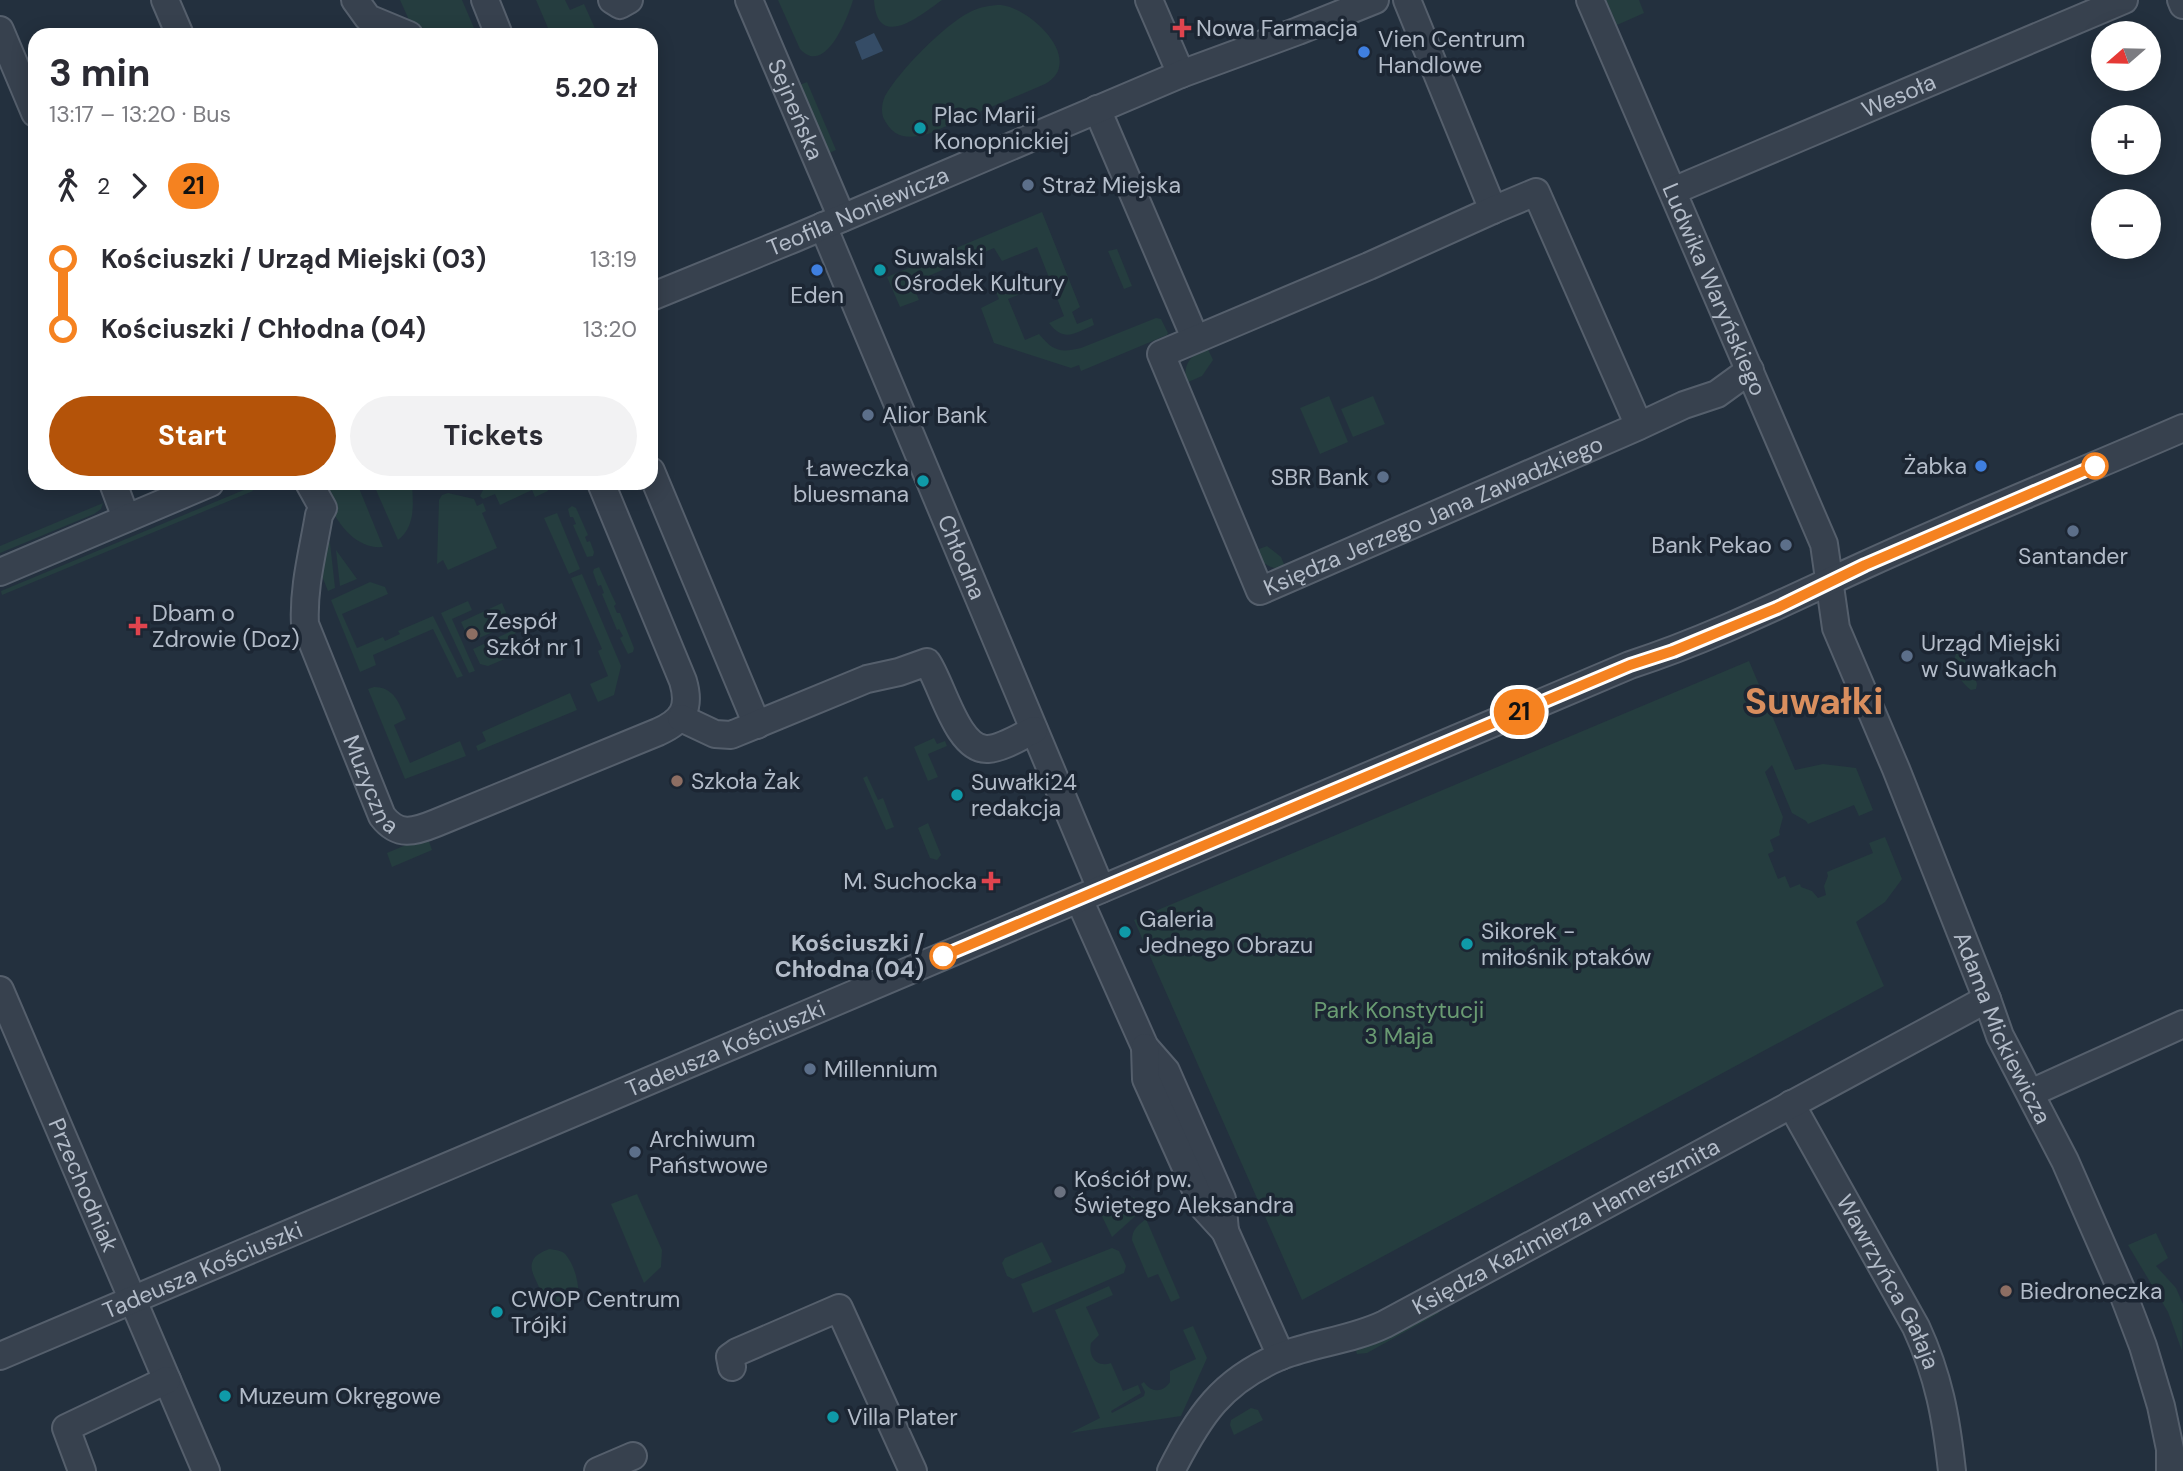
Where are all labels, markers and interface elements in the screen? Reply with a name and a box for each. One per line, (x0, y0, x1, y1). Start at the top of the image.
place label: Nowa Farmacja (1196, 13, 1358, 43)
marker: Nowa Farmacja (1174, 20, 1190, 36)
north arrow (2091, 21, 2161, 91)
map controls (2091, 21, 2161, 259)
place label: Vien Centrum Handlowe (1378, 24, 1525, 80)
marker: Vien Centrum Handlowe (1356, 44, 1372, 60)
text: 3 min (49, 48, 150, 98)
street label: Sejneńska (761, 54, 830, 165)
street label: Wesoła (1857, 67, 1940, 124)
text: 5.20 zł (555, 71, 637, 105)
text: 13:17 – 13:20 · Bus (49, 99, 231, 129)
place label: Plac Marii Konopnickiej (934, 100, 1069, 156)
button: + (2091, 105, 2161, 175)
marker: Plac Marii Konopnickiej (912, 120, 928, 136)
street label: Teofila Noniewicza (763, 160, 953, 263)
icon: walk (49, 167, 87, 205)
icon: forward (120, 167, 158, 205)
text: 21 (182, 170, 205, 201)
place label: Straż Miejska (1042, 170, 1181, 200)
text: 2 (97, 171, 110, 201)
marker: Straż Miejska (1020, 177, 1036, 193)
street label: Ludwika Waryńskiego (1655, 178, 1773, 400)
button: − (2091, 189, 2161, 259)
text: Kościuszki / Urząd Miejski (03) (101, 242, 486, 276)
place label: Suwalski Ośrodek Kultury (894, 242, 1065, 298)
text: 13:19 (590, 244, 637, 274)
marker: Eden (809, 262, 825, 278)
marker: Suwalski Ośrodek Kultury (872, 262, 888, 278)
place label: Eden (790, 280, 844, 310)
text: Kościuszki / Chłodna (04) (101, 312, 426, 346)
text: 13:20 (583, 314, 637, 344)
button: Start (49, 396, 336, 476)
button: Tickets (350, 396, 637, 476)
place label: Alior Bank (882, 400, 988, 430)
marker: Alior Bank (860, 407, 876, 423)
street label: Księdza Jerzego Jana Zawadzkiego (1259, 429, 1608, 603)
place label: Żabka (1904, 451, 1967, 481)
place label: Ławeczka bluesmana (793, 453, 909, 509)
unlabelled marker (2082, 453, 2108, 479)
marker: Żabka (1973, 458, 1989, 474)
place label: SBR Bank (1271, 462, 1369, 492)
marker: SBR Bank (1375, 469, 1391, 485)
marker: Ławeczka bluesmana (915, 473, 931, 489)
street label: Chłodna (931, 510, 993, 604)
marker: Santander (2065, 523, 2081, 539)
place label: Bank Pekao (1651, 530, 1772, 560)
marker: Bank Pekao (1778, 537, 1794, 553)
place label: Santander (2018, 541, 2128, 571)
place label: Dbam o Zdrowie (Doz) (152, 598, 300, 654)
place label: Zespół Szkół nr 1 (486, 606, 581, 662)
marker: Dbam o Zdrowie (Doz) (130, 618, 146, 634)
marker: Zespół Szkół nr 1 (464, 626, 480, 642)
place label: Urząd Miejski w Suwałkach (1921, 628, 2060, 684)
marker: Urząd Miejski w Suwałkach (1899, 648, 1915, 664)
district label: Suwałki (1745, 677, 1883, 725)
line badge: 21 (1488, 689, 1550, 735)
text: 21 (1508, 696, 1530, 727)
street label: Muzyczna (336, 731, 405, 840)
place label: Szkoła Żak (691, 766, 801, 796)
place label: Suwałki24 redakcja (971, 767, 1077, 823)
marker: Szkoła Żak (669, 773, 685, 789)
marker: Suwałki24 redakcja (949, 787, 965, 803)
place label: M. Suchocka (843, 866, 977, 896)
marker: M. Suchocka (983, 873, 999, 889)
place label: Galeria Jednego Obrazu (1139, 904, 1313, 960)
place label: Sikorek - miłośnik ptaków (1481, 916, 1651, 972)
marker: Galeria Jednego Obrazu (1117, 924, 1133, 940)
street label: Adama Mickiewicza (1947, 927, 2058, 1129)
place label: Kościuszki / Chłodna (04) (775, 928, 924, 984)
marker: Sikorek - miłośnik ptaków (1459, 936, 1475, 952)
marker: Kościuszki / Chłodna (04) (930, 943, 956, 969)
street label: Tadeusza Kościuszki (621, 993, 830, 1104)
park label: Park Konstytucji 3 Maja (1314, 995, 1484, 1051)
place label: Millennium (824, 1054, 938, 1084)
marker: Millennium (802, 1061, 818, 1077)
street label: Przechodniak (42, 1113, 126, 1257)
place label: Archiwum Państwowe (649, 1124, 768, 1180)
street label: Księdza Kazimierza Hamerszmita (1407, 1131, 1725, 1322)
marker: Archiwum Państwowe (627, 1144, 643, 1160)
place label: Kościół pw. Świętego Aleksandra (1074, 1164, 1294, 1220)
marker: Kościół pw. Świętego Aleksandra (1052, 1184, 1068, 1200)
street label: Wawrzyńca Gałaja (1830, 1189, 1947, 1373)
street label: Tadeusza Kościuszki (98, 1215, 307, 1326)
place label: Biedroneczka (2020, 1276, 2163, 1306)
marker: Biedroneczka (1998, 1283, 2014, 1299)
place label: CWOP Centrum Trójki (511, 1284, 680, 1340)
marker: CWOP Centrum Trójki (489, 1304, 505, 1320)
place label: Muzeum Okręgowe (239, 1381, 441, 1411)
marker: Muzeum Okręgowe (217, 1388, 233, 1404)
place label: Villa Plater (847, 1402, 958, 1432)
marker: Villa Plater (825, 1409, 841, 1425)

